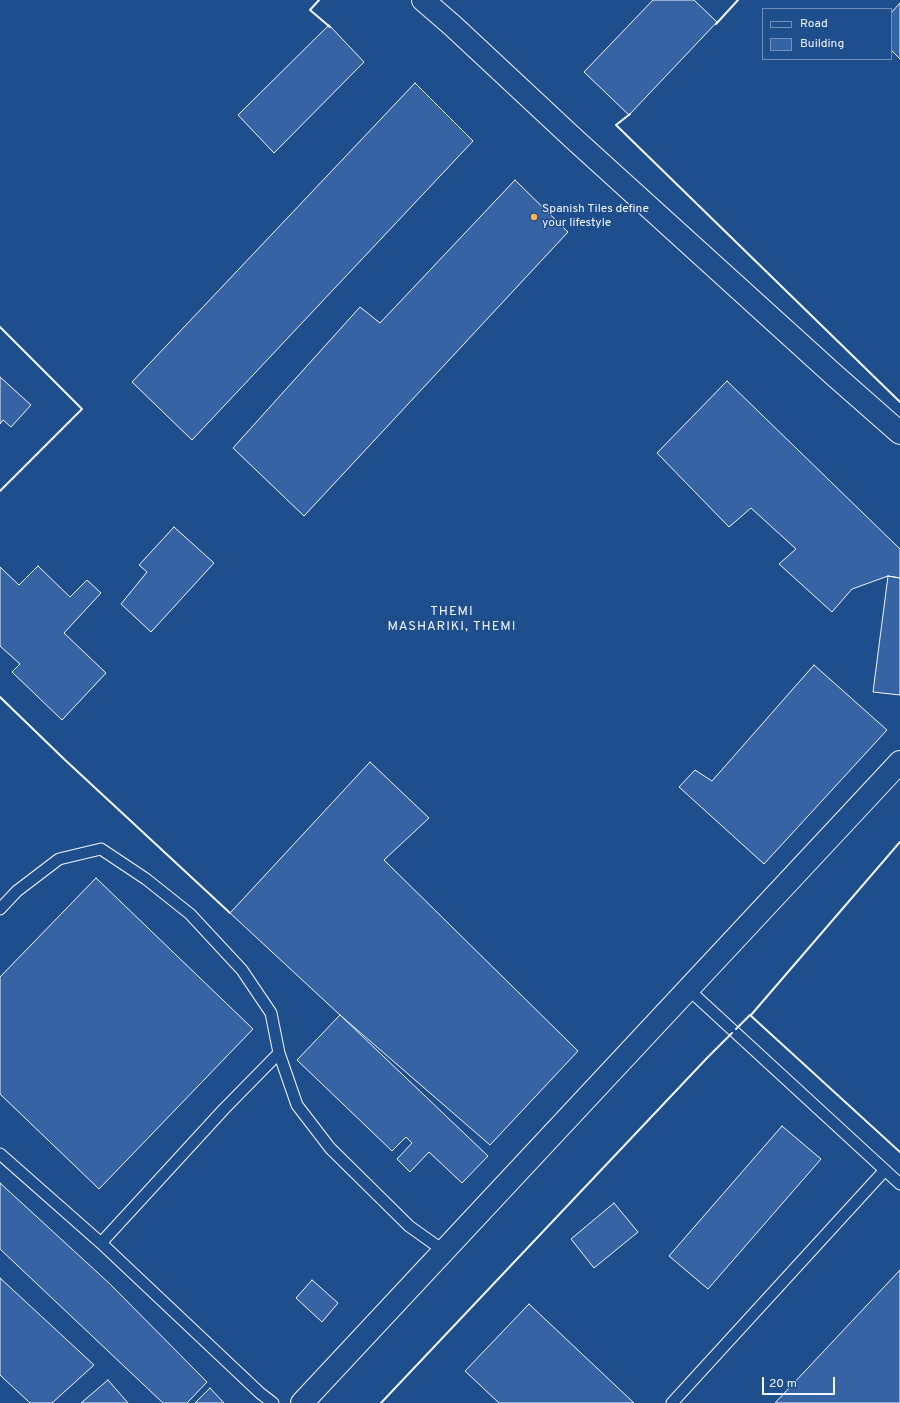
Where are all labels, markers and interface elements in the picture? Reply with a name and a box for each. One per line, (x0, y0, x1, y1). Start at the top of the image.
legend (762, 8, 892, 60)
text: Road (800, 16, 828, 32)
text: Building (800, 36, 844, 52)
place label: Spanish Tiles define your lifestyle (542, 203, 649, 231)
marker: Spanish Tiles define your lifestyle (529, 212, 539, 222)
district label: THEMI MASHARIKI, THEMI (388, 604, 516, 635)
scale bar (764, 1369, 837, 1395)
text: 20 m (769, 1376, 797, 1392)

